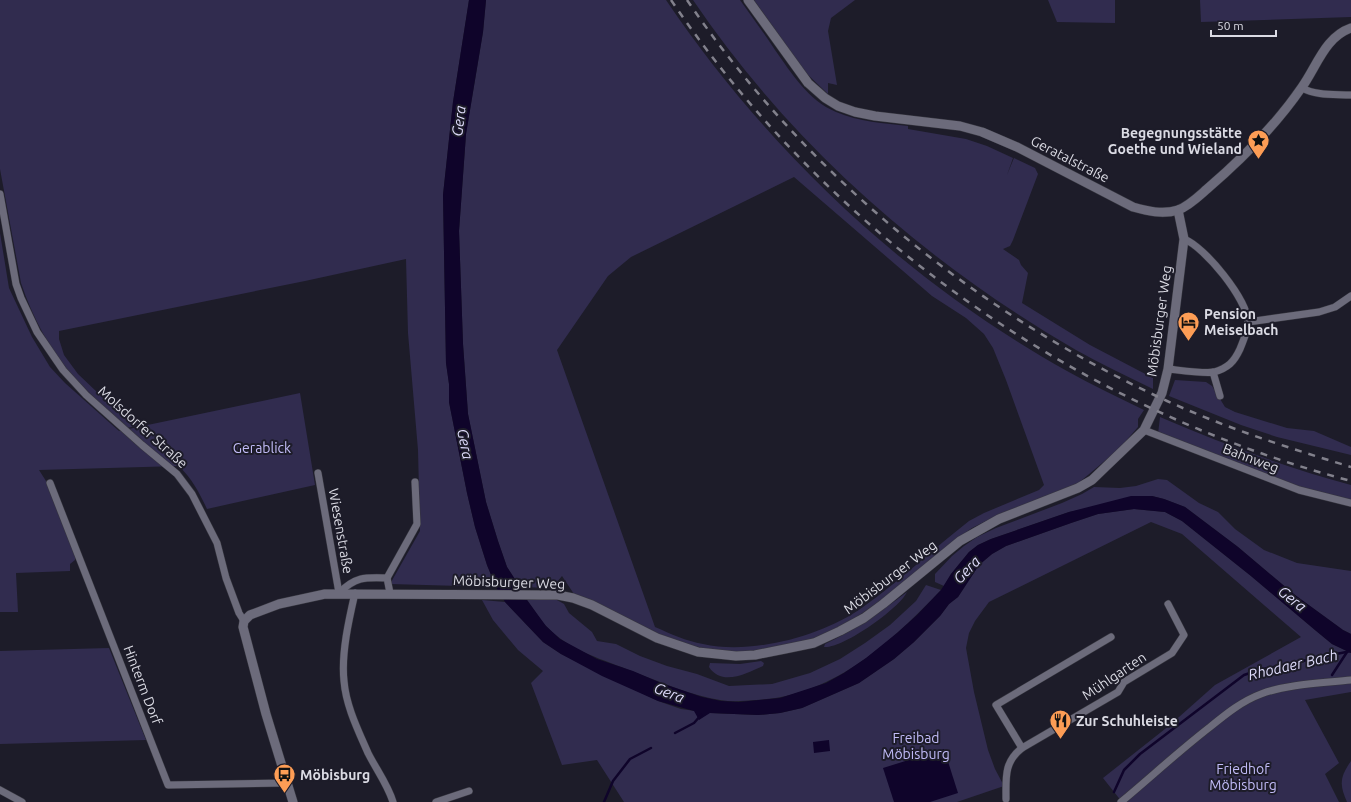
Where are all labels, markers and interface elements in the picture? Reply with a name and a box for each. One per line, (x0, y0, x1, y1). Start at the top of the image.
scale bar (1211, 12, 1276, 38)
text: 50 m (1217, 19, 1244, 32)
water label: Gera (448, 104, 469, 137)
place label: Begegnungsstätte Goethe und Wieland (1108, 125, 1242, 157)
place icon: Begegnungsstätte Goethe und Wieland (1245, 128, 1271, 161)
street label: Geratalstraße (1028, 132, 1112, 186)
street label: Möbisburger Weg (1143, 264, 1175, 378)
place label: Pension Meiselbach (1204, 306, 1278, 338)
hotel icon: Pension Meiselbach (1176, 309, 1202, 342)
street label: Molsdorfer Straße (95, 383, 191, 471)
water label: Gera (454, 427, 477, 461)
park label: Gerablick (233, 440, 291, 456)
street label: Bahnweg (1221, 440, 1281, 476)
street label: Wiesenstraße (326, 487, 356, 575)
street label: Möbisburger Weg (840, 537, 940, 617)
water label: Gera (950, 553, 984, 587)
street label: Möbisburger Weg (453, 572, 565, 592)
water label: Gera (1275, 582, 1310, 615)
street label: Hinterm Dorf (121, 643, 166, 728)
water label: Rhodaer Bach (1246, 646, 1339, 683)
street label: Mühlgarten (1079, 649, 1149, 703)
water label: Gera (652, 679, 687, 706)
restaurant icon: Zur Schuhleiste (1048, 708, 1074, 741)
place label: Zur Schuhleiste (1076, 713, 1178, 729)
park label: Freibad Möbisburg (882, 730, 950, 762)
park label: Friedhof Möbisburg (1209, 761, 1277, 793)
bus stop icon: Möbisburg (271, 762, 297, 795)
place label: Möbisburg (300, 767, 370, 783)

